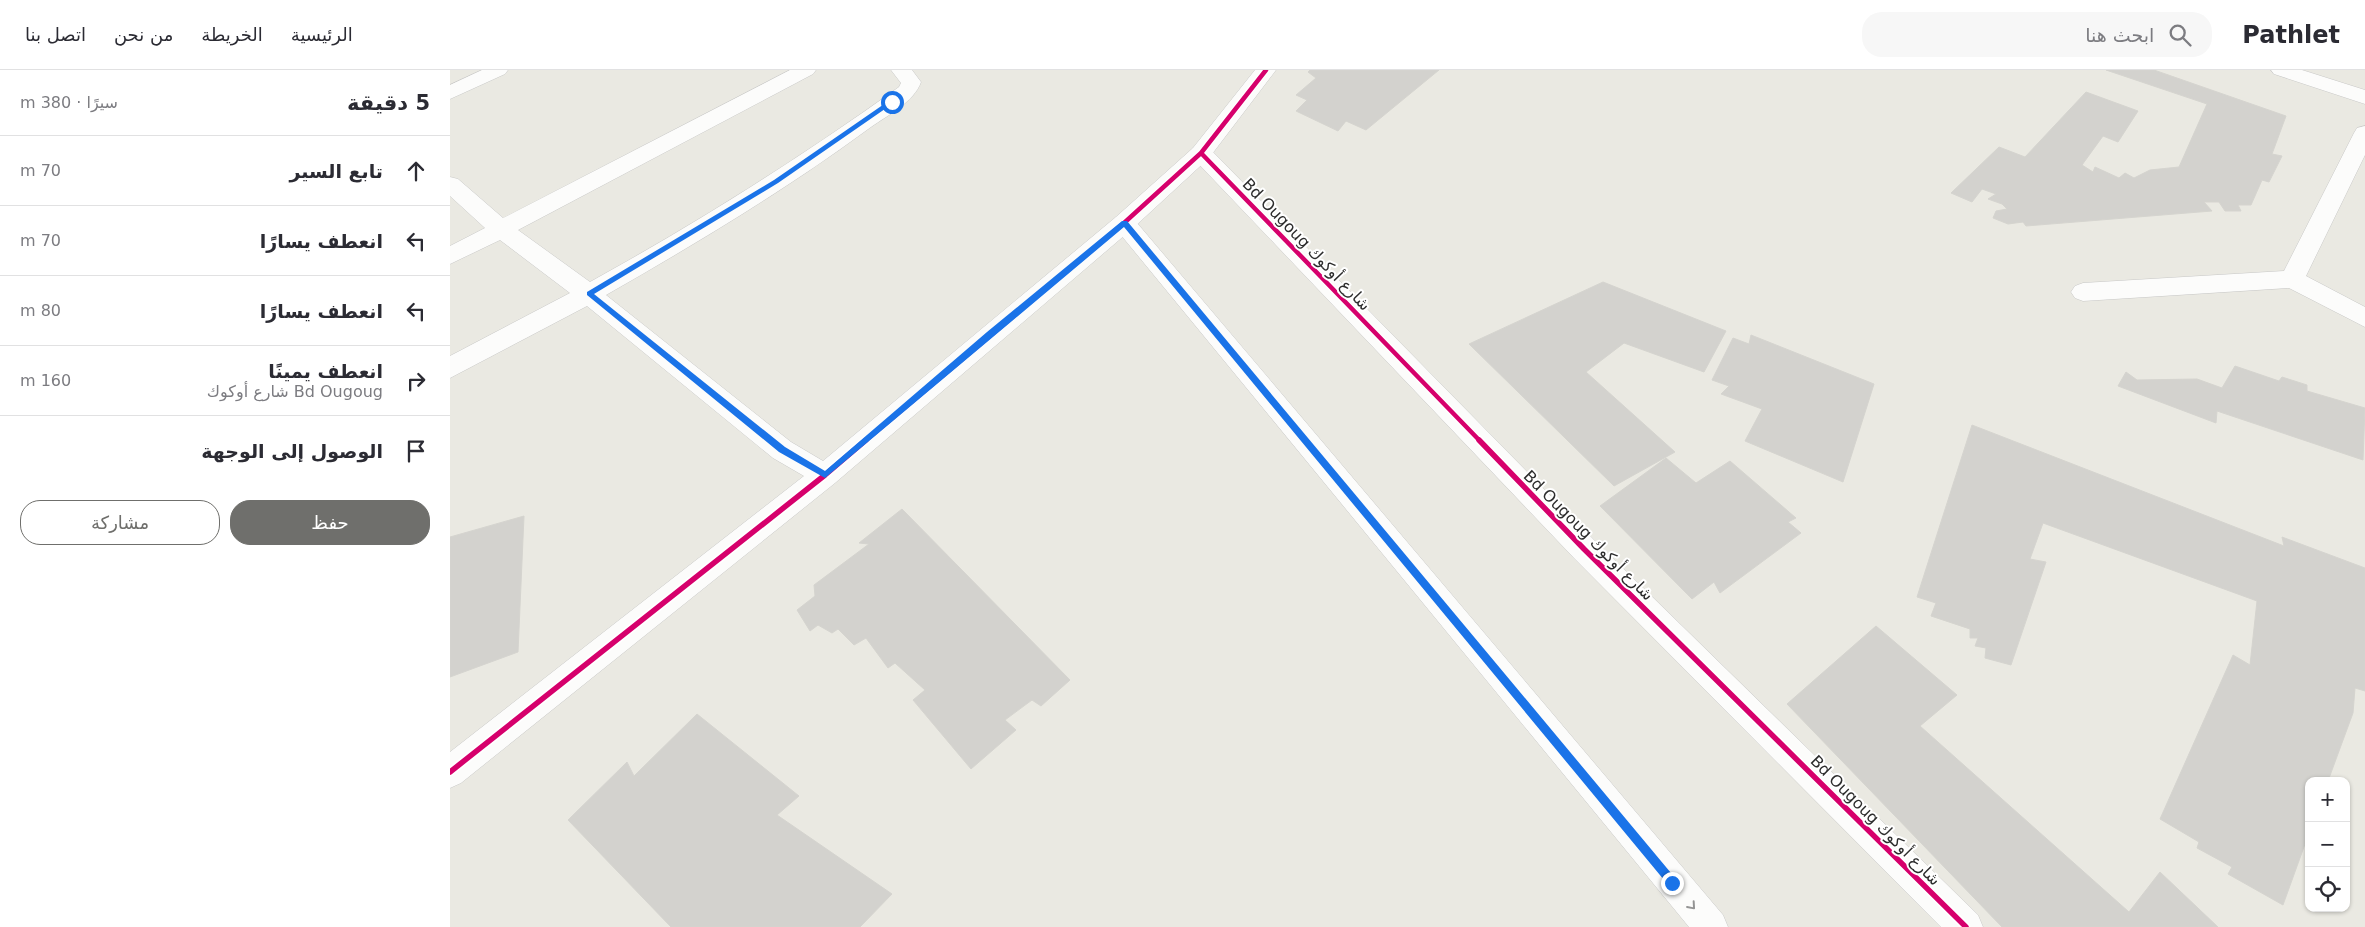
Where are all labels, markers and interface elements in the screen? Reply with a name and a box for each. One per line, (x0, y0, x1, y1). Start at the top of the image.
search box (1862, 12, 2212, 57)
icon: search (2166, 21, 2194, 49)
text: Pathlet (2242, 21, 2340, 49)
text: اتصل بنا (25, 24, 86, 45)
text: من نحن (114, 24, 173, 45)
text: الخريطة (201, 24, 263, 45)
text: الرئيسية (291, 24, 353, 45)
text: ابحث هنا (2085, 24, 2154, 46)
text: 5 دقيقة (347, 91, 430, 115)
route start (881, 91, 904, 114)
text: سيرًا · 380 m (20, 93, 118, 112)
icon: ahead (402, 157, 430, 185)
text: تابع السير (289, 160, 383, 182)
text: 70 m (20, 161, 61, 180)
street label: Bd Ougoug شارع أوكوك (1238, 174, 1375, 315)
icon: left (402, 227, 430, 255)
text: انعطف يسارًا (260, 230, 383, 252)
text: 70 m (20, 231, 61, 250)
icon: left (402, 297, 430, 325)
text: انعطف يسارًا (260, 300, 383, 322)
text: 80 m (20, 301, 61, 320)
text: انعطف يمينًا (268, 360, 383, 382)
icon: right (402, 367, 430, 395)
text: 160 m (20, 371, 71, 390)
text: Bd Ougoug شارع أوكوك (207, 382, 383, 401)
icon: arrive (402, 437, 430, 465)
text: الوصول إلى الوجهة (201, 440, 383, 462)
street label: Bd Ougoug شارع أوكوك (1519, 466, 1658, 605)
button: مشاركة (20, 500, 220, 545)
button: حفظ (230, 500, 430, 545)
street label: Bd Ougoug شارع أوكوك (1806, 751, 1945, 890)
map controls (2305, 777, 2350, 912)
button: + (2305, 777, 2350, 822)
button: − (2305, 822, 2350, 867)
button: locate (2305, 867, 2350, 912)
route end (1661, 872, 1684, 895)
one-way arrow (1687, 901, 1696, 910)

